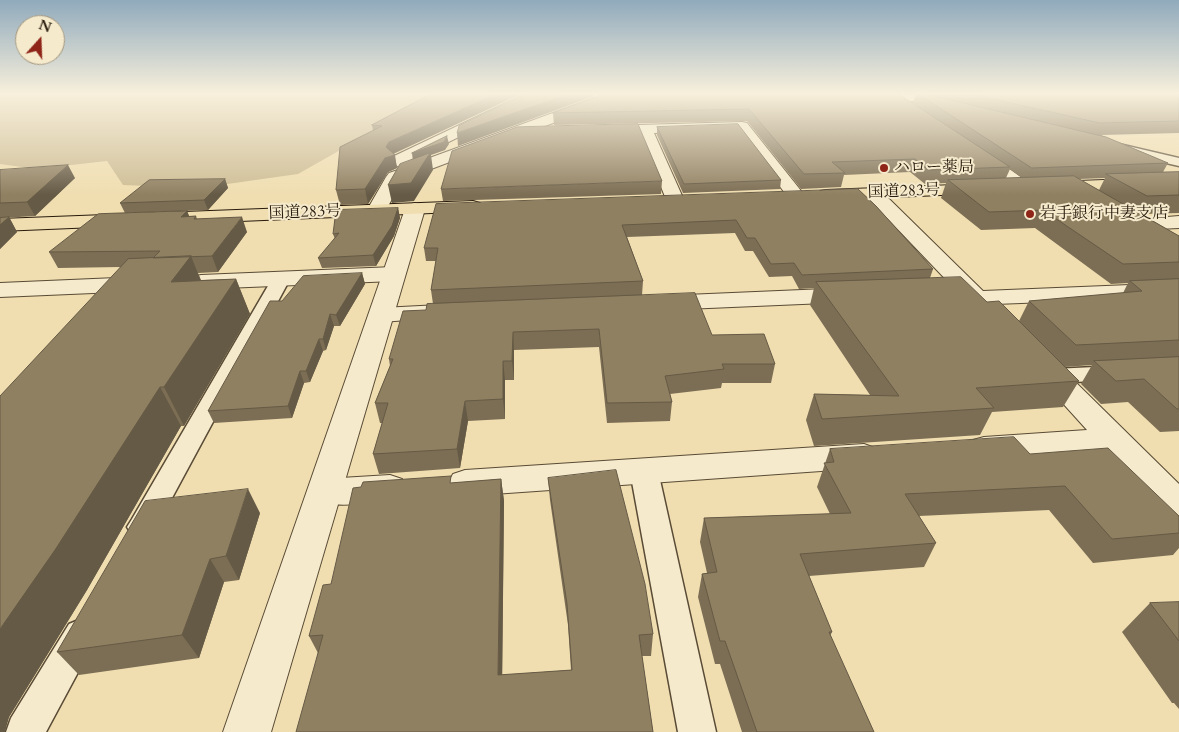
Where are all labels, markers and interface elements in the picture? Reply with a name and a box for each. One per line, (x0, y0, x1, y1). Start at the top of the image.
north arrow (15, 15, 65, 65)
text: N (36, 15, 54, 37)
place label: ハロー薬局 (894, 158, 974, 178)
marker: ハロー薬局 (878, 162, 890, 174)
street label: 国道283号 (867, 181, 941, 203)
street label: 国道283号 (268, 202, 342, 224)
place label: 岩手銀行中妻支店 (1040, 204, 1168, 224)
marker: 岩手銀行中妻支店 (1024, 208, 1036, 220)

